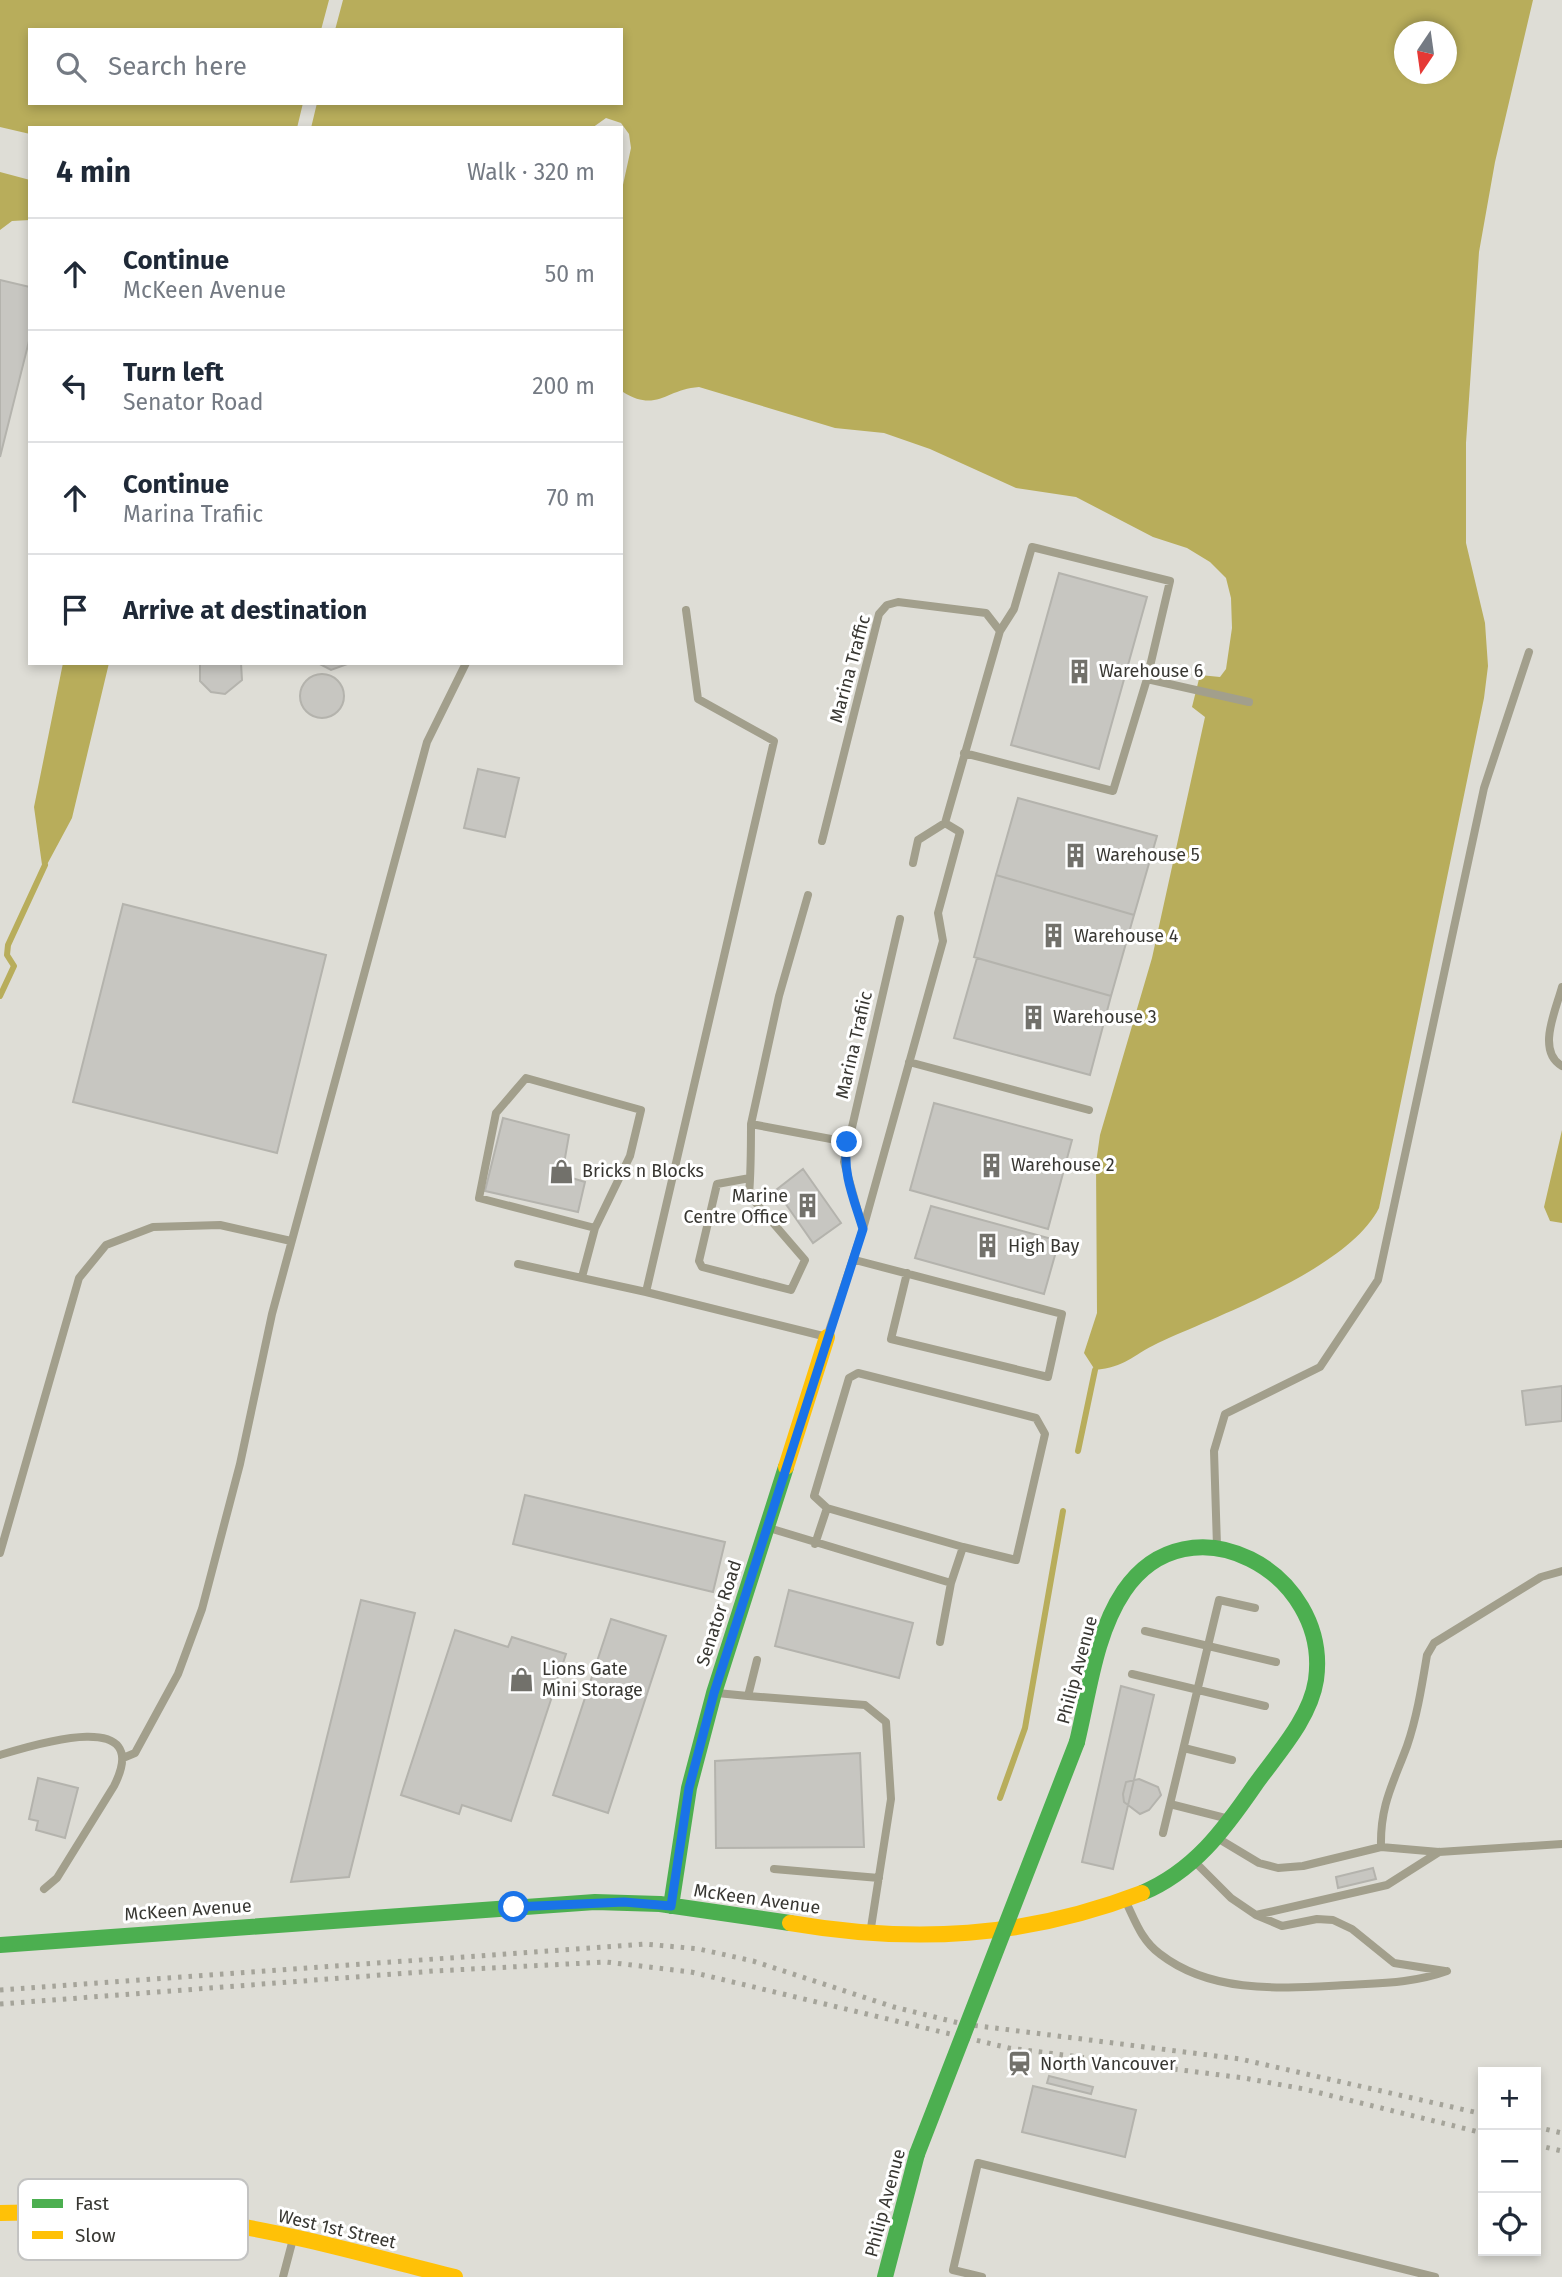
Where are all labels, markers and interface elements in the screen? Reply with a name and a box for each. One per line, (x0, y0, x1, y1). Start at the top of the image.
north arrow (1394, 21, 1457, 84)
search box (28, 28, 623, 105)
icon: search (52, 48, 90, 86)
text: Search here (108, 51, 247, 82)
text: 4 min (56, 154, 131, 190)
text: Walk · 320 m (467, 158, 595, 186)
text: Continue (123, 245, 229, 276)
icon: ahead (56, 255, 94, 293)
text: 50 m (545, 260, 595, 288)
text: McKeen Avenue (123, 276, 286, 304)
text: Turn left (123, 357, 224, 388)
icon: left (56, 367, 94, 405)
text: 200 m (532, 372, 595, 400)
text: Senator Road (123, 388, 263, 416)
text: Continue (123, 469, 229, 500)
icon: ahead (56, 479, 94, 517)
text: 70 m (546, 484, 595, 512)
text: Marina Trafiic (123, 500, 263, 528)
icon: arrive (56, 591, 94, 629)
text: Arrive at destination (123, 595, 367, 626)
street label: Marina Traffic (825, 612, 875, 725)
building icon: Warehouse 6 (1065, 657, 1093, 685)
place label: Warehouse 6 (1099, 660, 1203, 682)
building icon: Warehouse 5 (1062, 841, 1090, 869)
place label: Warehouse 5 (1096, 844, 1200, 866)
building icon: Warehouse 4 (1040, 922, 1068, 950)
place label: Warehouse 4 (1074, 925, 1179, 947)
street label: Marina Trafiic (831, 989, 877, 1101)
building icon: Warehouse 3 (1019, 1003, 1047, 1031)
place label: Warehouse 3 (1053, 1006, 1157, 1028)
route end (831, 1126, 862, 1157)
building icon: Warehouse 2 (977, 1151, 1005, 1179)
place label: Warehouse 2 (1011, 1154, 1115, 1176)
shop icon: Bricks n Blocks (548, 1157, 576, 1185)
place label: Bricks n Blocks (582, 1160, 704, 1182)
place label: Marine Centre Office (684, 1185, 788, 1228)
building icon: Marine Centre Office (794, 1192, 822, 1220)
building icon: High Bay (974, 1232, 1002, 1260)
place label: High Bay (1008, 1235, 1079, 1257)
street label: Senator Road (692, 1557, 746, 1669)
street label: Philip Avenue (1052, 1613, 1102, 1727)
place label: Lions Gate Mini Storage (542, 1658, 643, 1701)
shop icon: Lions Gate Mini Storage (508, 1665, 536, 1693)
street label: McKeen Avenue (692, 1879, 822, 1919)
route start (498, 1891, 529, 1922)
street label: McKeen Avenue (124, 1895, 252, 1925)
station icon: North Vancouver (1006, 2050, 1034, 2078)
place label: North Vancouver (1040, 2053, 1176, 2075)
map controls (1478, 2067, 1541, 2256)
button: + (1478, 2067, 1541, 2130)
button: − (1478, 2130, 1541, 2193)
street label: Philip Avenue (860, 2146, 910, 2260)
legend (18, 2179, 248, 2260)
text: Fast (75, 2192, 109, 2215)
button: locate (1478, 2193, 1541, 2256)
street label: West 1st Street (276, 2205, 399, 2253)
text: Slow (75, 2224, 116, 2247)

